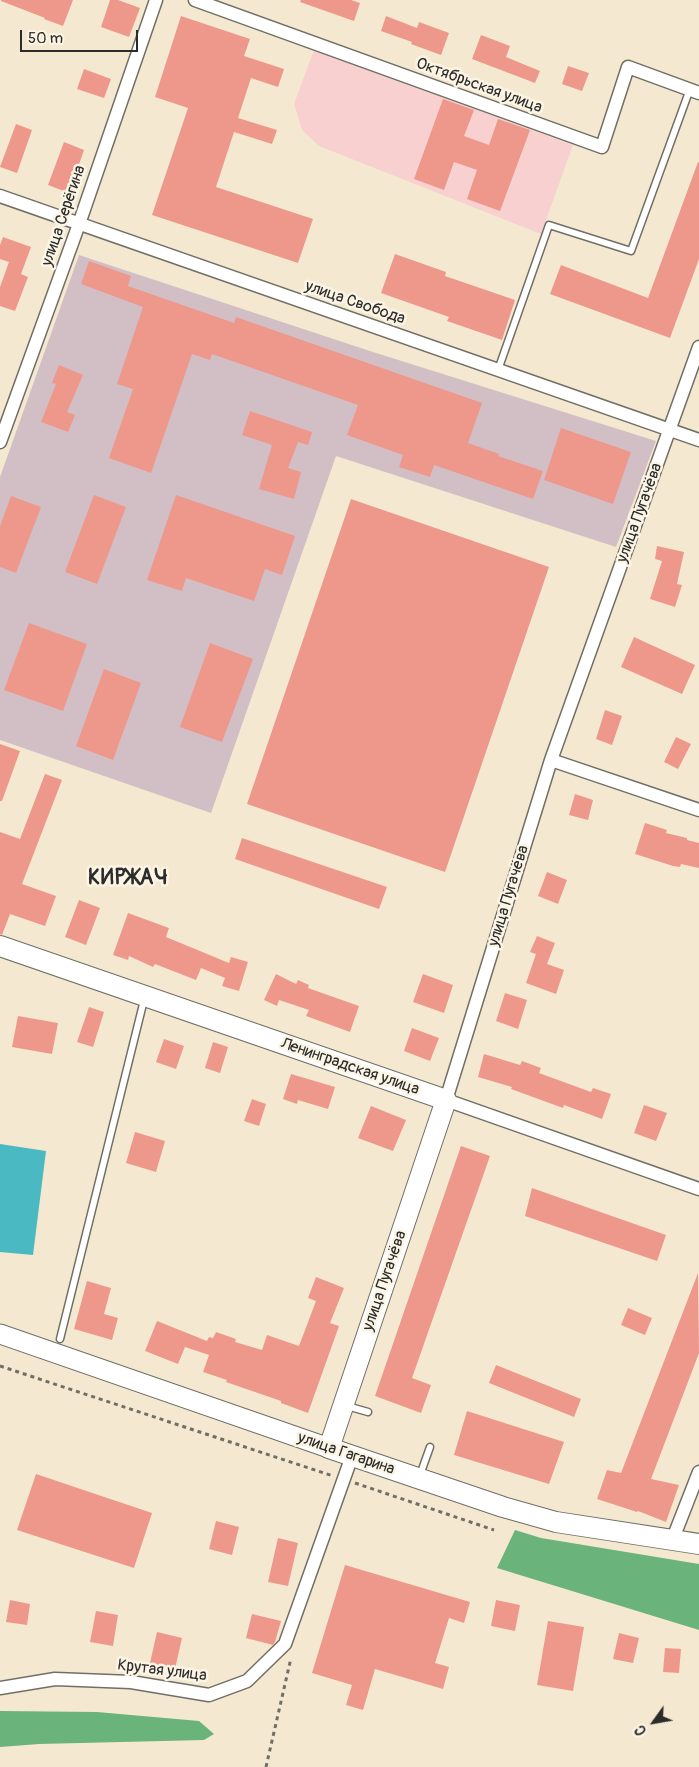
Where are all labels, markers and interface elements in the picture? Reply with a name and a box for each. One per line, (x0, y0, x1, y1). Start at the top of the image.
scale bar (22, 20, 140, 52)
text: 50 m (28, 29, 63, 48)
street label: Октябрьская улица (413, 54, 545, 118)
street label: улица Серёгина (38, 163, 90, 269)
street label: улица Свобода (302, 277, 408, 329)
street label: улица Пугачёва (613, 461, 667, 565)
street label: улица Пугачёва (485, 843, 533, 949)
district label: КИРЖАЧ (87, 866, 169, 892)
street label: Ленинградская улица (278, 1034, 422, 1100)
street label: улица Пугачёва (359, 1228, 411, 1334)
street label: улица Гагарина (295, 1428, 397, 1480)
street label: Крутая улица (116, 1656, 208, 1686)
north arrow (629, 1697, 679, 1747)
text: С (631, 1722, 650, 1738)

